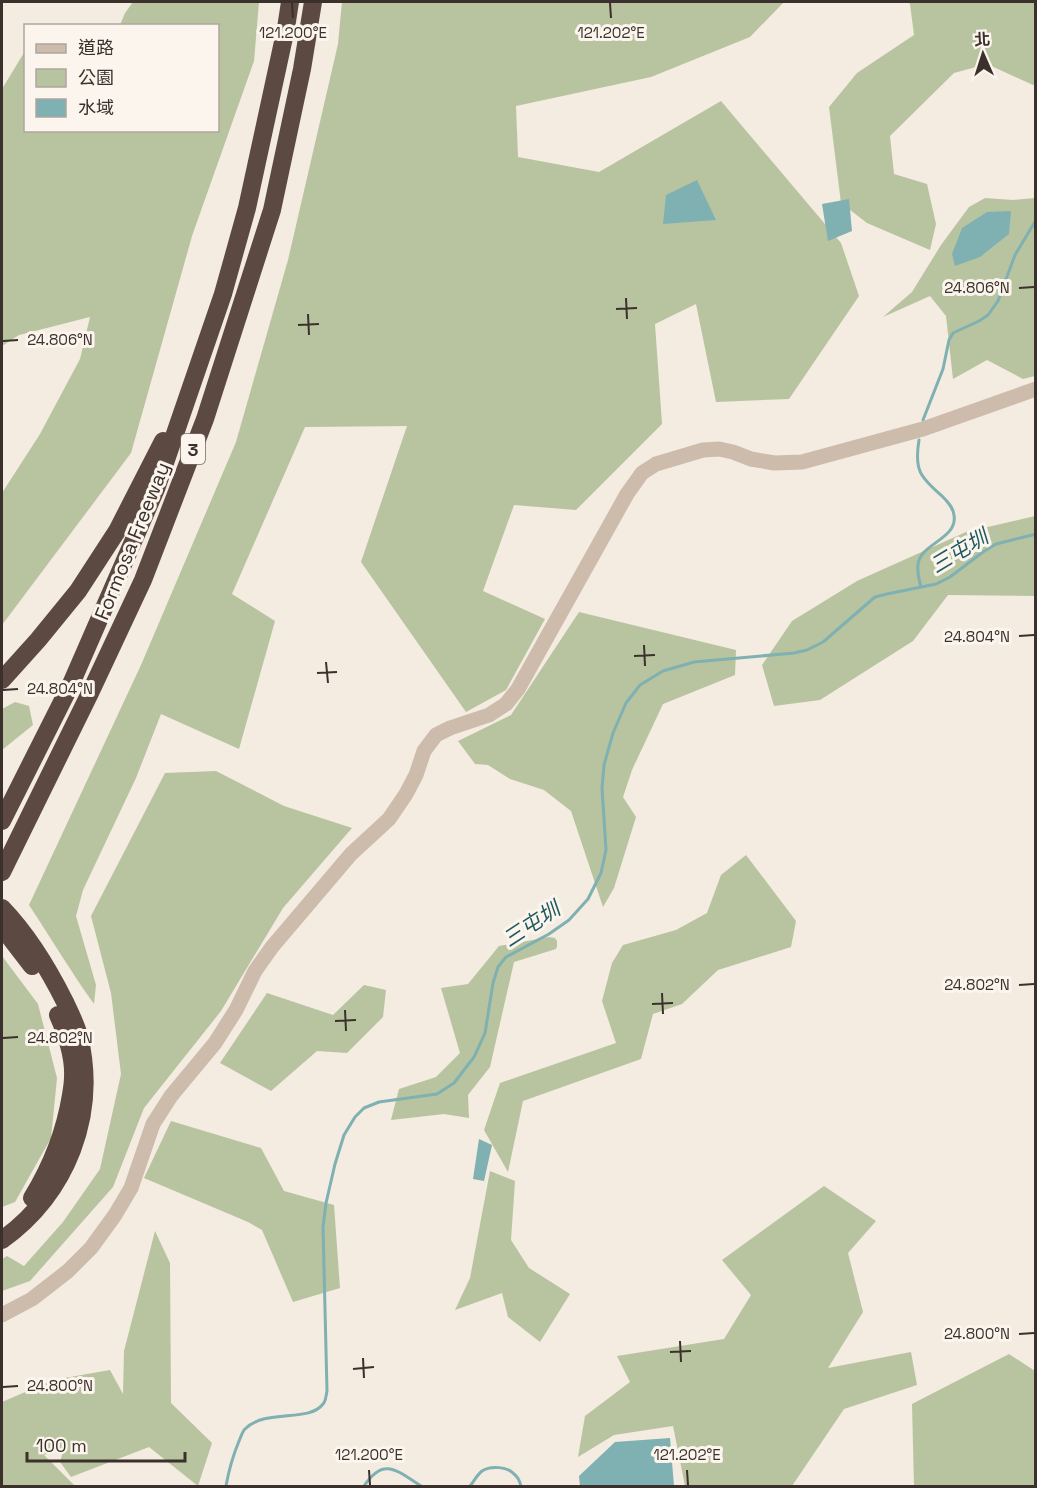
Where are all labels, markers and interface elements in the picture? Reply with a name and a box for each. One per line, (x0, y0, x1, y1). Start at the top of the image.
text: 121.200°E (259, 23, 327, 42)
text: 121.202°E (577, 23, 645, 42)
legend (24, 24, 219, 132)
north arrow (953, 24, 1013, 84)
text: 北 (974, 29, 991, 50)
text: 道路 (78, 36, 114, 59)
text: 公園 (78, 66, 114, 89)
text: 水域 (78, 96, 114, 119)
text: 24.806°N (944, 278, 1010, 297)
text: 24.806°N (27, 330, 93, 349)
road number: 3 (181, 434, 205, 464)
street label: Formosa Freeway (88, 458, 176, 624)
water label: 三屯圳 (925, 522, 996, 579)
text: 24.804°N (944, 627, 1010, 646)
text: 24.804°N (27, 679, 93, 698)
water label: 三屯圳 (497, 894, 567, 952)
text: 24.802°N (944, 975, 1010, 994)
text: 24.802°N (27, 1028, 93, 1047)
text: 24.800°N (944, 1324, 1010, 1343)
text: 24.800°N (27, 1376, 93, 1395)
scale bar (27, 1425, 184, 1463)
text: 100 m (36, 1434, 87, 1457)
text: 121.200°E (335, 1445, 403, 1464)
text: 121.202°E (653, 1445, 721, 1464)

